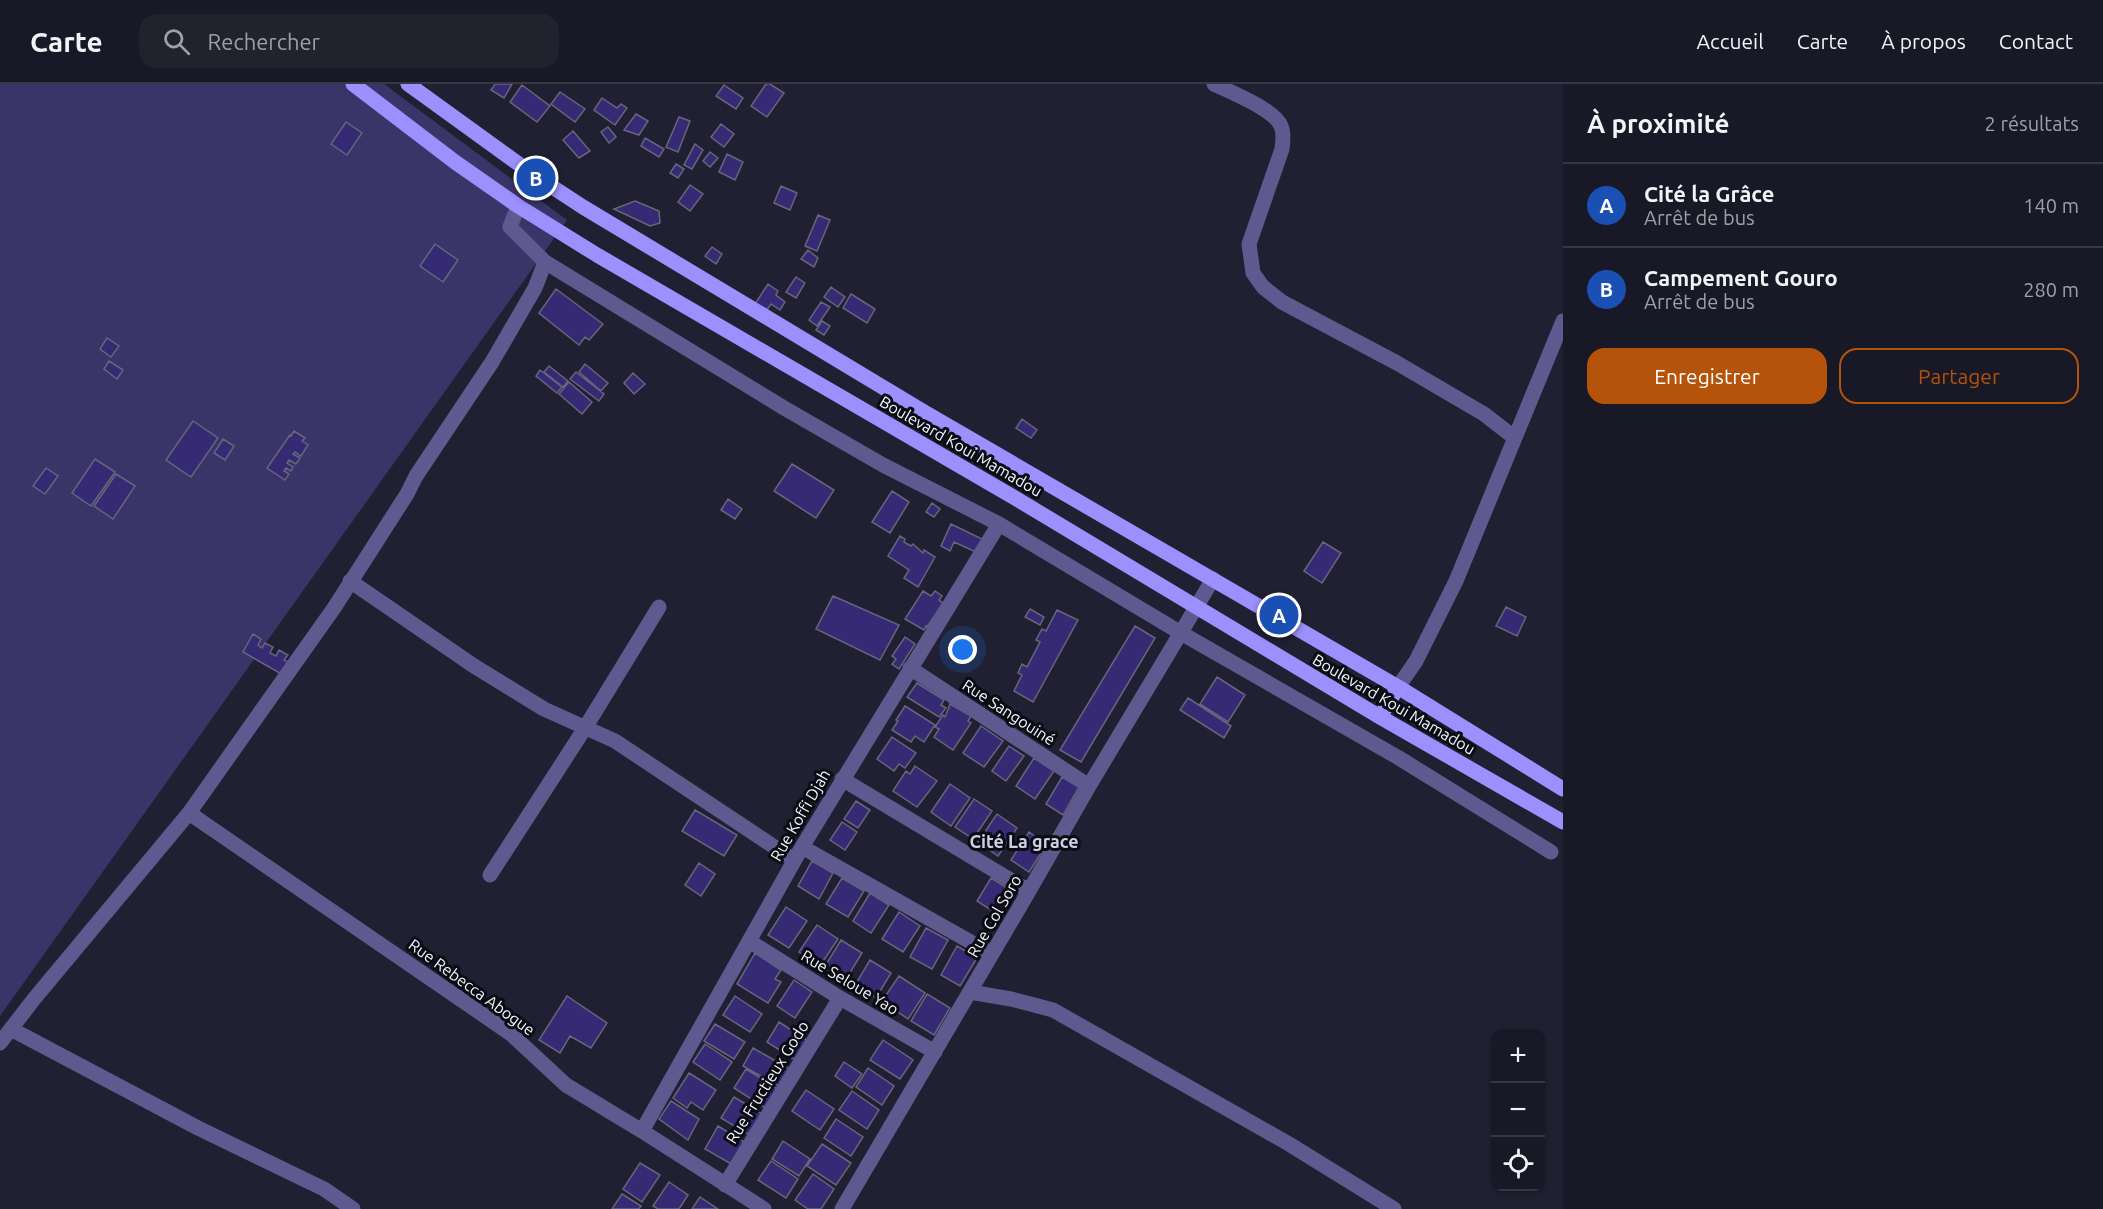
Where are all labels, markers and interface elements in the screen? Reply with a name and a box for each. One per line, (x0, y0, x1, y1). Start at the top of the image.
search box (139, 14, 559, 68)
icon: search (160, 25, 193, 58)
text: Carte (30, 26, 103, 57)
text: Rechercher (208, 29, 320, 54)
text: Accueil (1696, 29, 1764, 53)
text: Carte (1797, 29, 1848, 53)
text: À propos (1881, 29, 1966, 53)
text: Contact (1999, 29, 2073, 53)
text: À proximité (1587, 109, 1729, 138)
text: 2 résultats (1985, 112, 2079, 135)
pin: B (516, 156, 556, 200)
text: Cité la Grâce (1644, 181, 1774, 206)
text: A (1599, 194, 1614, 217)
text: 140 m (2023, 194, 2079, 217)
text: Arrêt de bus (1644, 206, 1755, 229)
text: Campement Gouro (1644, 265, 1838, 290)
text: B (1600, 278, 1613, 301)
text: 280 m (2023, 278, 2079, 301)
text: Arrêt de bus (1644, 290, 1755, 313)
button: Enregistrer (1587, 348, 1827, 404)
button: Partager (1839, 348, 2079, 404)
street label: Boulevard Koui Mamadou (877, 392, 1045, 500)
pin: A (1260, 592, 1298, 638)
your location (948, 635, 977, 664)
street label: Boulevard Koui Mamadou (1310, 650, 1478, 758)
street label: Rue Sangouiné (959, 675, 1059, 749)
street label: Rue Koffi Djah (767, 766, 833, 864)
district label: Cité La grace (969, 831, 1079, 851)
street label: Rue Col Soro (963, 872, 1025, 960)
street label: Rue Rebecca Abogue (405, 935, 539, 1039)
street label: Rue Seloue Yao (798, 946, 902, 1018)
street label: Rue Fructieux Godo (722, 1017, 812, 1147)
map controls (1491, 1029, 1545, 1191)
button: + (1491, 1029, 1545, 1083)
button: − (1491, 1083, 1545, 1137)
button: locate (1491, 1137, 1545, 1191)

